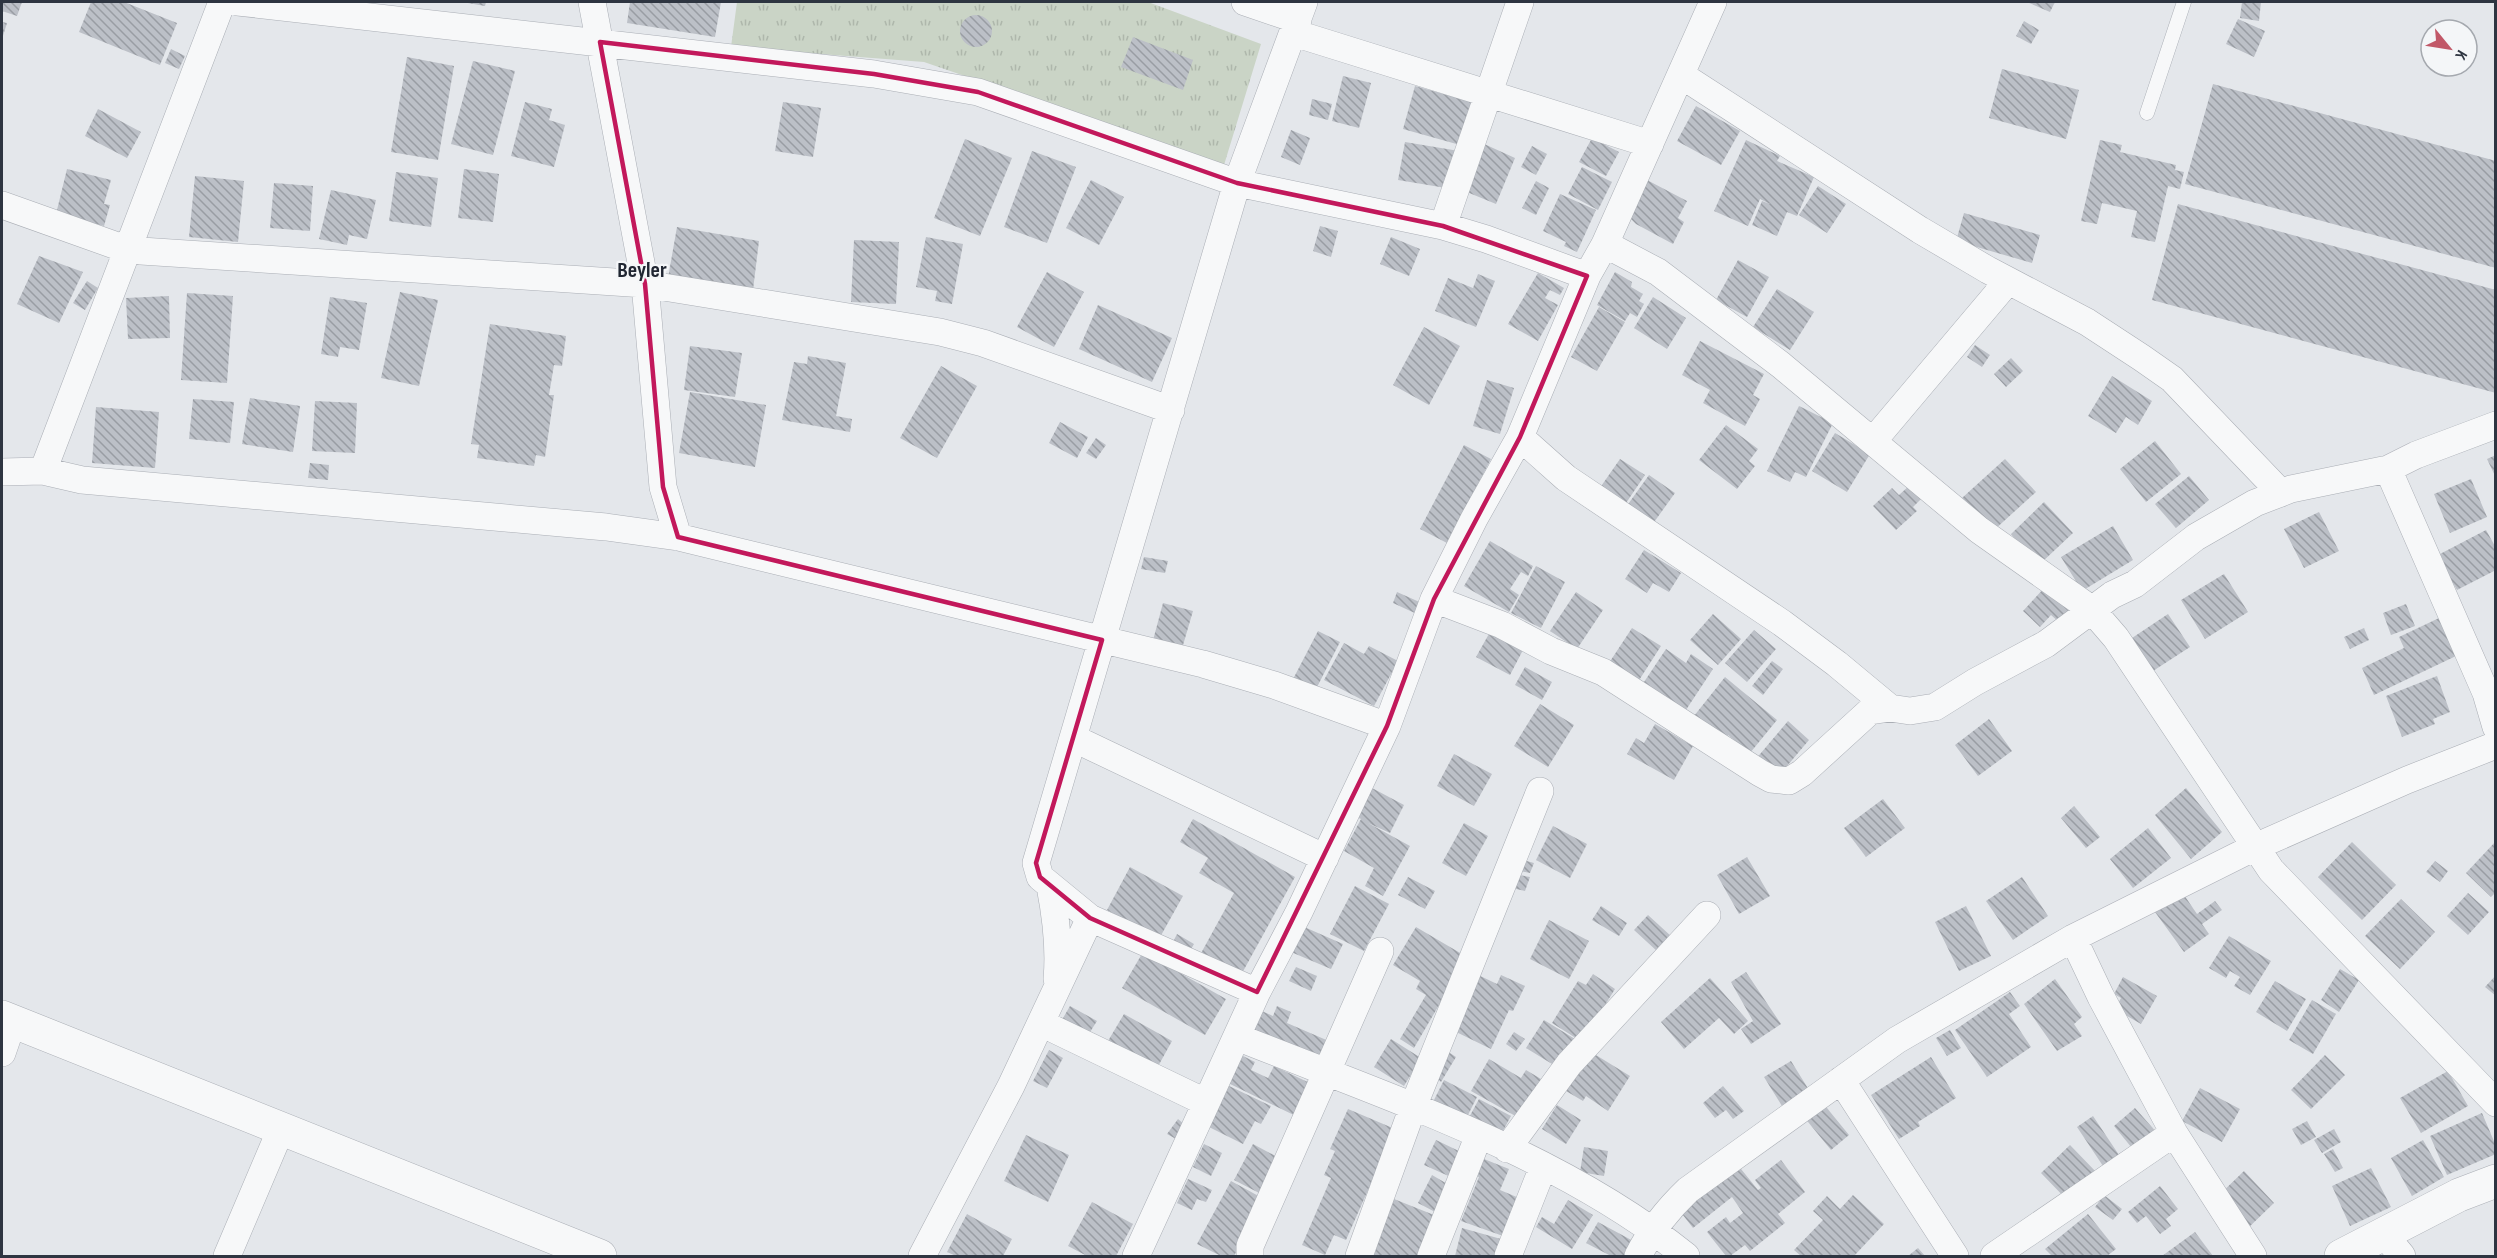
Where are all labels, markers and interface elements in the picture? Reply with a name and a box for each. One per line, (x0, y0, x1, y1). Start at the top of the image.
north arrow (2419, 18, 2479, 78)
text: K (2450, 47, 2471, 63)
district label: Beyler (617, 257, 667, 284)

